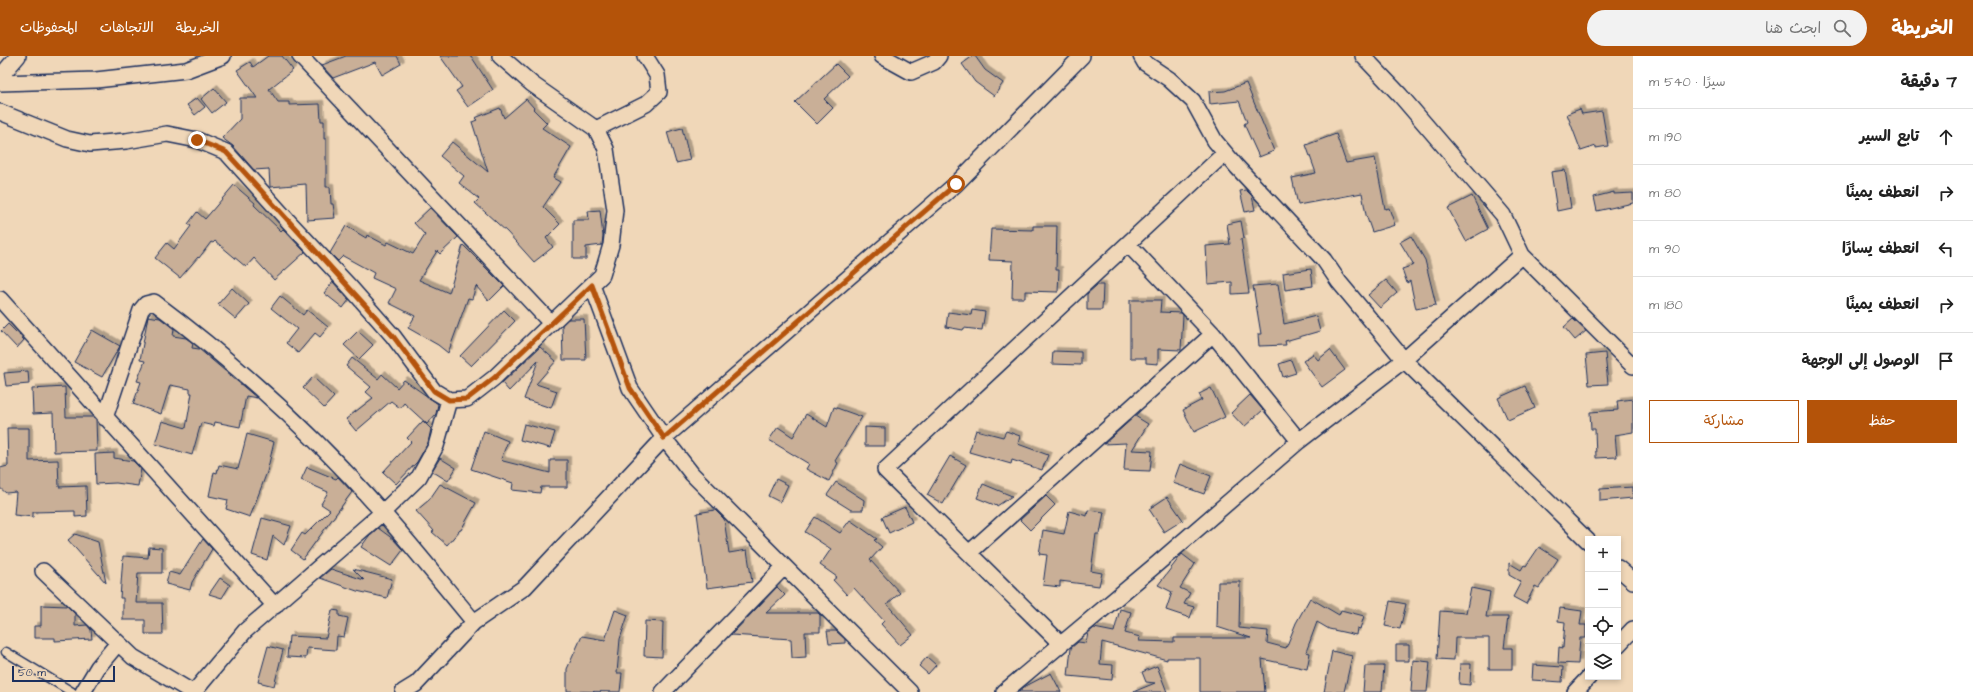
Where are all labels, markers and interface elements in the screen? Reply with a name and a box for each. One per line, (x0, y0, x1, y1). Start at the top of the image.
search box (1587, 10, 1867, 46)
text: الخريطة (1891, 15, 1953, 42)
icon: search (1831, 17, 1853, 39)
text: المحفوظات (20, 18, 78, 38)
text: الاتجاهات (100, 18, 154, 38)
text: الخريطة (176, 18, 219, 38)
text: ابحث هنا (1765, 18, 1821, 39)
text: 7 دقيقة (1901, 70, 1957, 94)
text: سيرًا · 540 m (1649, 73, 1725, 91)
text: تابع السير (1860, 126, 1919, 147)
icon: ahead (1935, 126, 1957, 148)
text: 190 m (1649, 128, 1682, 146)
route end (188, 131, 206, 149)
route start (947, 175, 965, 193)
text: انعطف يمينًا (1846, 182, 1919, 203)
icon: right (1935, 182, 1957, 204)
text: 80 m (1649, 184, 1681, 202)
text: انعطف يسارًا (1842, 238, 1919, 259)
icon: left (1935, 238, 1957, 260)
text: 90 m (1649, 240, 1680, 258)
text: انعطف يمينًا (1846, 294, 1919, 315)
icon: right (1935, 294, 1957, 316)
text: 180 m (1649, 296, 1683, 314)
text: الوصول إلى الوجهة (1802, 350, 1919, 371)
icon: arrive (1935, 350, 1957, 372)
button: مشاركة (1649, 400, 1799, 443)
button: حفظ (1807, 400, 1957, 443)
map controls (1585, 536, 1621, 680)
button: + (1585, 536, 1621, 572)
button: − (1585, 572, 1621, 608)
button: locate (1585, 608, 1621, 644)
button: layers (1585, 644, 1621, 680)
scale bar (12, 664, 115, 683)
text: 50 m (18, 665, 46, 680)

